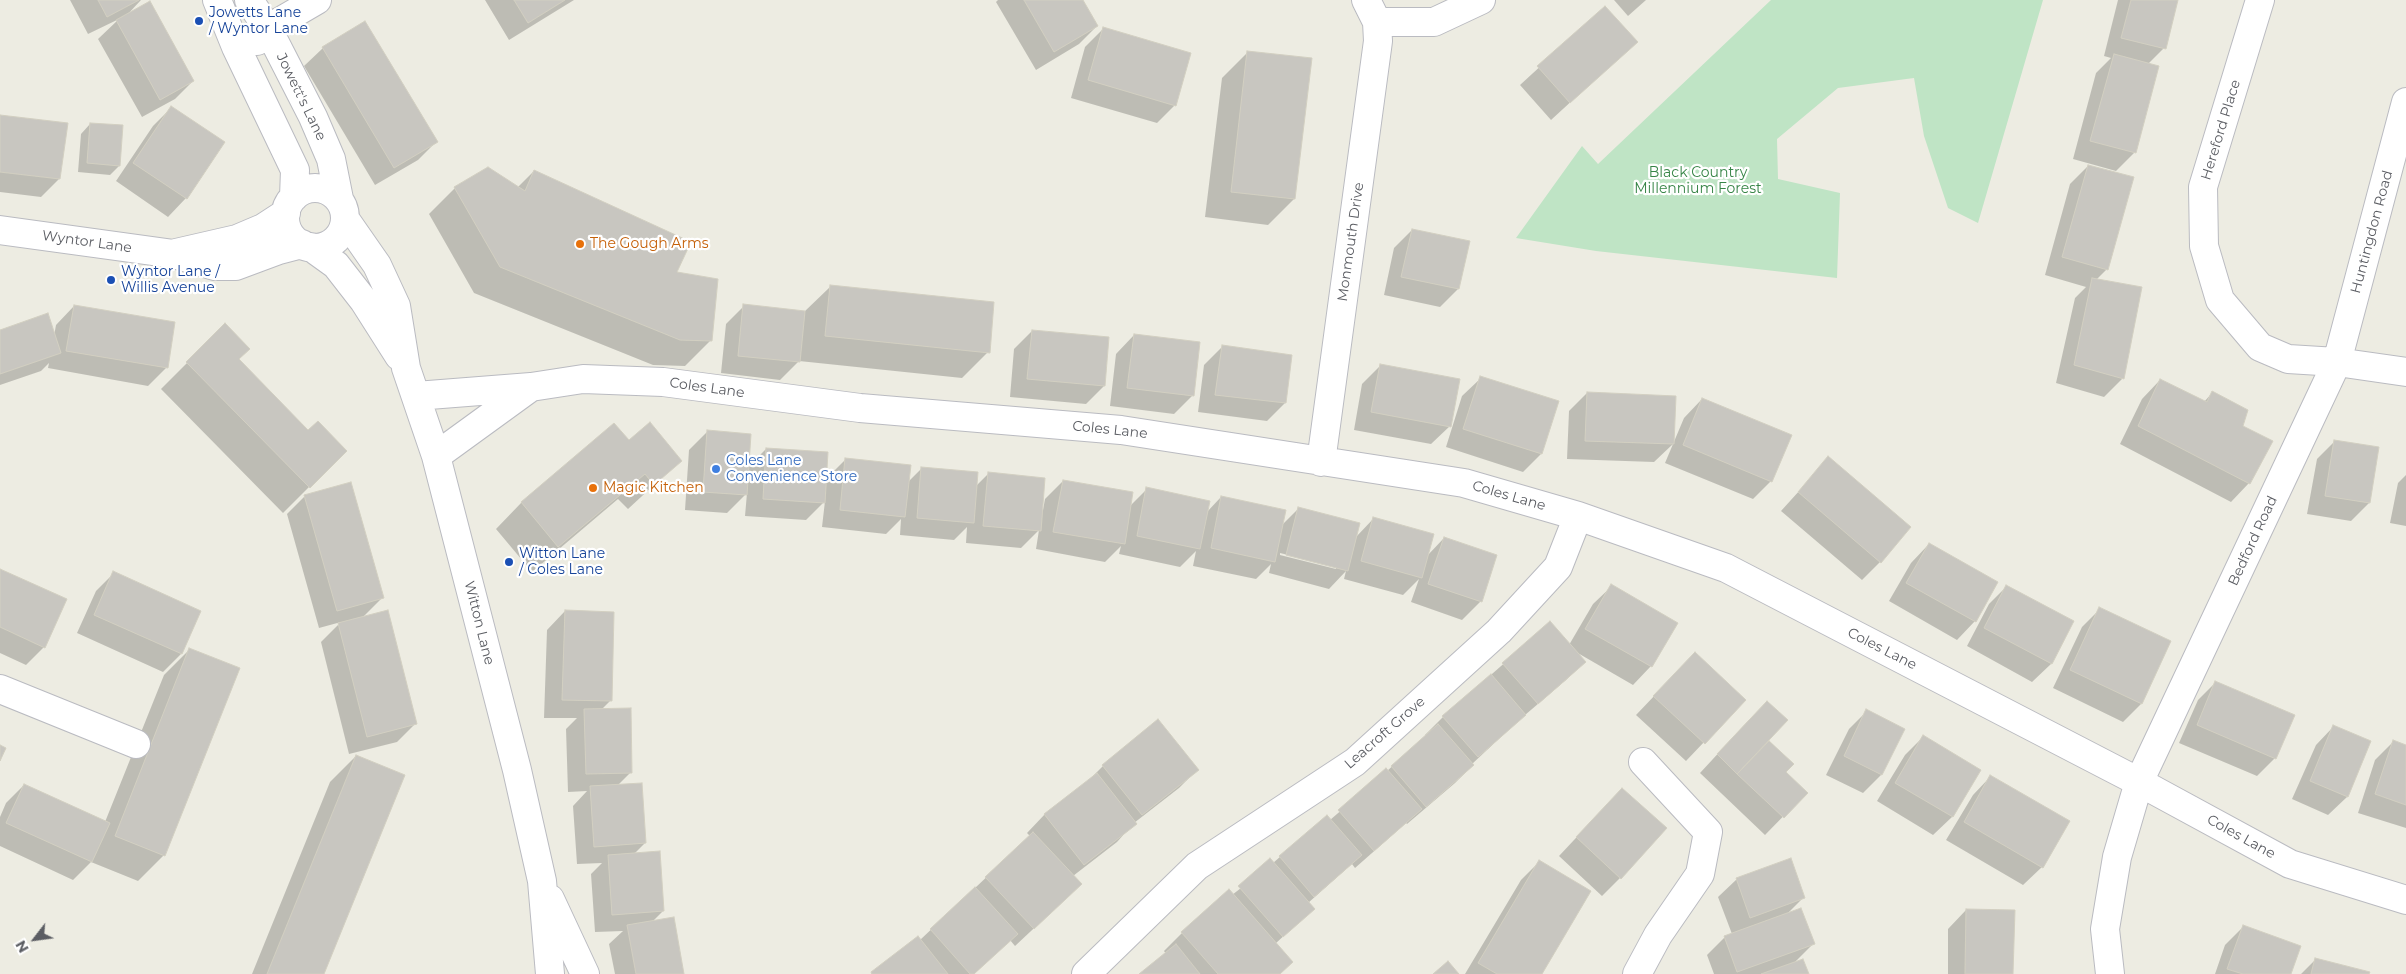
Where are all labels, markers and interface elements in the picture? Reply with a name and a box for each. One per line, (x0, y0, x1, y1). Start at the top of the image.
place label: Jowetts Lane / Wyntor Lane (209, 5, 308, 38)
marker: Jowetts Lane / Wyntor Lane (193, 15, 205, 27)
street label: Jowett's Lane (273, 51, 329, 143)
street label: Hereford Place (2198, 78, 2244, 182)
park label: Black Country Millennium Forest (1634, 165, 1762, 198)
street label: Huntingdon Road (2347, 169, 2397, 295)
street label: Monmouth Drive (1334, 181, 1368, 303)
street label: Wyntor Lane (41, 227, 133, 257)
place label: The Gough Arms (590, 236, 709, 252)
marker: The Gough Arms (574, 238, 586, 250)
place label: Wyntor Lane / Willis Avenue (121, 264, 220, 296)
marker: Wyntor Lane / Willis Avenue (105, 274, 117, 286)
street label: Coles Lane (668, 374, 746, 402)
street label: Coles Lane (1072, 418, 1148, 442)
place label: Coles Lane Convenience Store (726, 453, 857, 486)
marker: Coles Lane Convenience Store (710, 463, 722, 475)
street label: Coles Lane (1470, 478, 1548, 514)
place label: Magic Kitchen (603, 480, 704, 496)
marker: Magic Kitchen (587, 482, 599, 494)
street label: Bedford Road (2225, 493, 2281, 589)
place label: Witton Lane / Coles Lane (519, 546, 605, 578)
marker: Witton Lane / Coles Lane (503, 556, 515, 568)
street label: Witton Lane (460, 579, 498, 667)
street label: Coles Lane (1845, 624, 1919, 674)
street label: Leacroft Grove (1341, 693, 1429, 773)
street label: Coles Lane (2204, 811, 2278, 863)
north arrow (10, 914, 60, 964)
text: N (11, 937, 33, 956)

